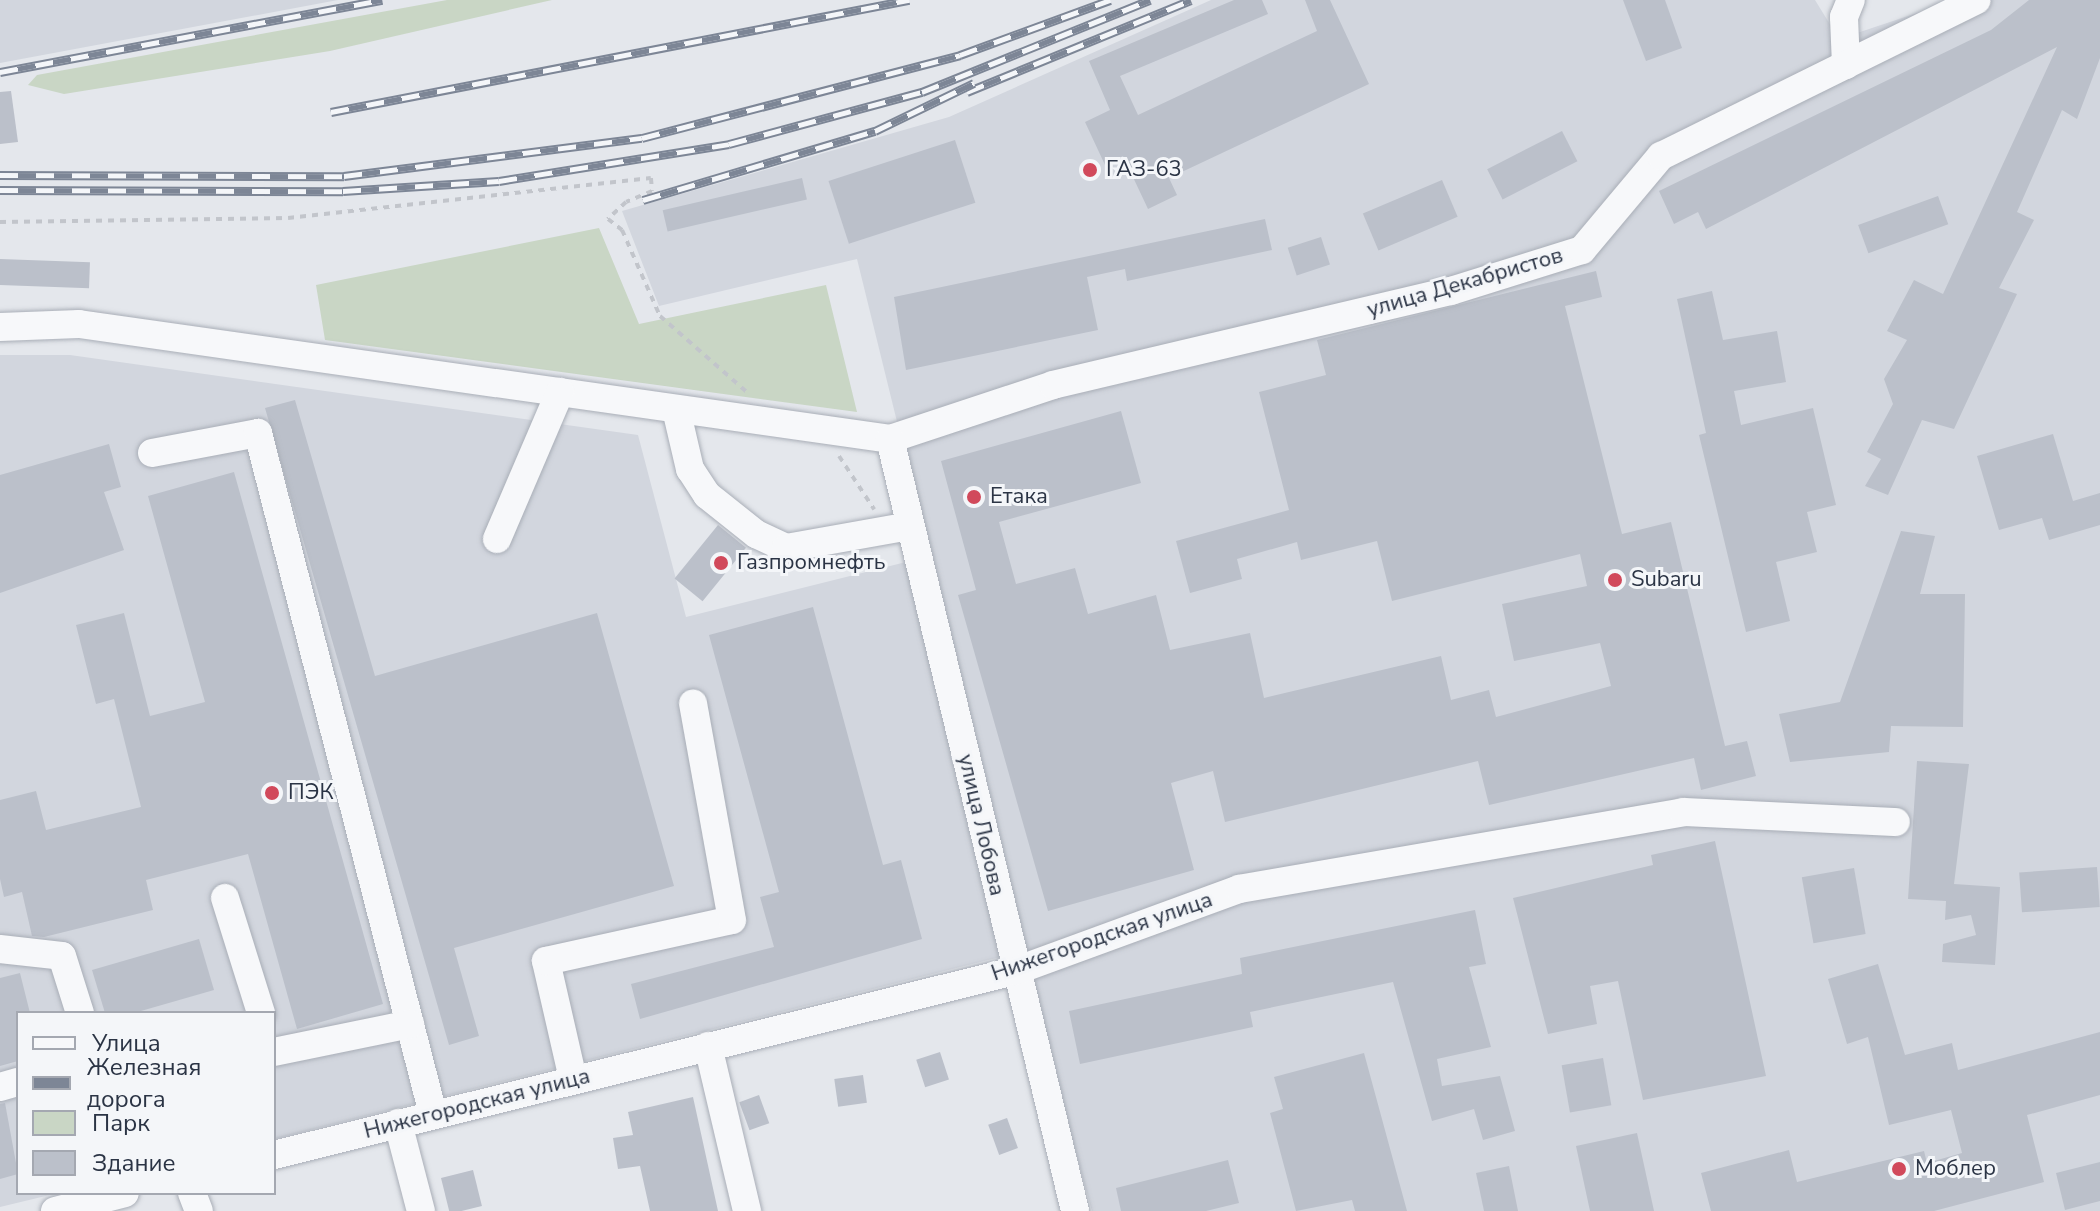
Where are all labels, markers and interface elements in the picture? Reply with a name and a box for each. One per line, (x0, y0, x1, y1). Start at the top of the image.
place label: ГАЗ-63 (1106, 157, 1182, 183)
marker: ГАЗ-63 (1081, 161, 1099, 179)
street label: улица Декабристов (1364, 242, 1566, 324)
place label: Етака (990, 484, 1048, 510)
marker: Етака (965, 488, 983, 506)
place label: Газпромнефть (737, 550, 885, 576)
marker: Газпромнефть (712, 554, 730, 572)
place label: Subaru (1631, 567, 1702, 593)
marker: Subaru (1606, 571, 1624, 589)
street label: улица Лобова (952, 752, 1010, 898)
place label: ПЭК (288, 780, 334, 806)
marker: ПЭК (263, 784, 281, 802)
street label: Нижегородская улица (988, 887, 1216, 987)
legend (16, 1011, 276, 1195)
text: Улица (92, 1027, 161, 1059)
text: Железная дорога (87, 1051, 201, 1115)
street label: Нижегородская улица (361, 1063, 593, 1145)
text: Парк (92, 1107, 150, 1139)
text: Здание (92, 1147, 176, 1179)
place label: Моблер (1915, 1156, 1996, 1182)
marker: Моблер (1890, 1160, 1908, 1178)

